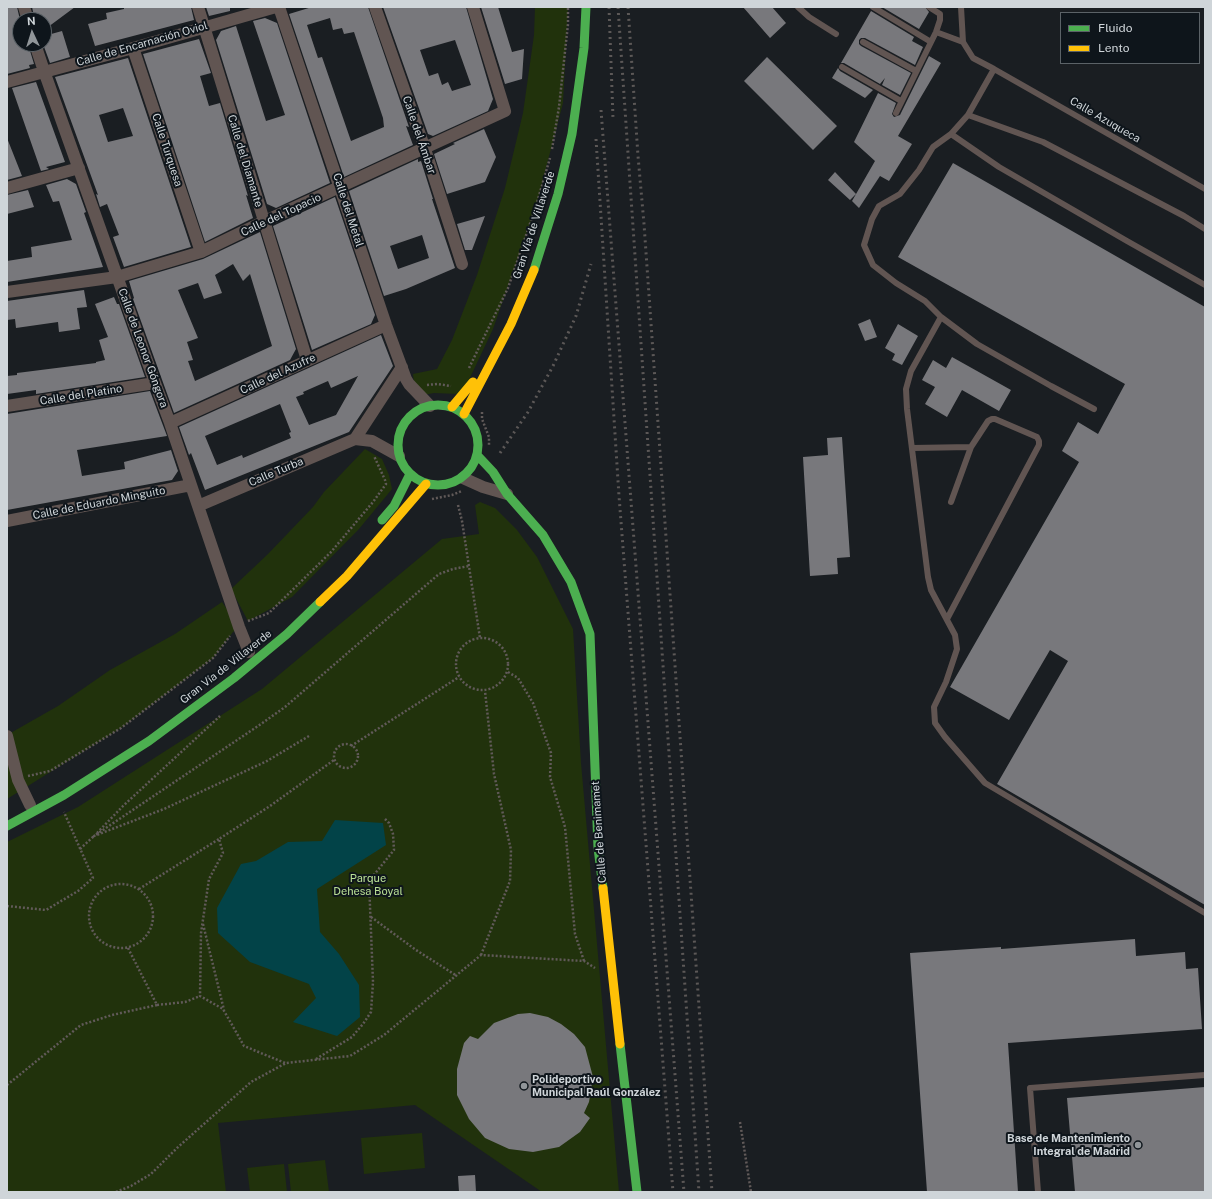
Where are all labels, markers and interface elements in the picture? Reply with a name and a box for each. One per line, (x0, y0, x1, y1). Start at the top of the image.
north arrow (12, 12, 52, 52)
legend (1060, 12, 1200, 64)
text: N (27, 15, 36, 27)
street label: Calle de Encarnación Oviol (75, 19, 209, 69)
text: Fluido (1098, 21, 1133, 35)
text: Lento (1098, 41, 1129, 55)
street label: Calle del Ámbar (399, 94, 439, 176)
street label: Calle Azuqueca (1067, 94, 1143, 146)
street label: Calle Turquesa (149, 112, 185, 188)
street label: Calle del Diamante (225, 113, 265, 209)
street label: Gran Vía de Villaverde (510, 169, 558, 281)
street label: Calle del Metal (330, 171, 366, 249)
street label: Calle del Topacio (239, 191, 323, 239)
street label: Calle de Leonor Góngora (115, 287, 171, 409)
street label: Calle del Azufre (238, 351, 318, 397)
street label: Calle del Platino (39, 382, 123, 408)
street label: Calle Turba (247, 455, 305, 489)
street label: Calle de Eduardo Minguito (32, 484, 166, 522)
street label: Gran Vía de Villaverde (178, 627, 274, 707)
street label: Calle de Benimamet (589, 781, 609, 883)
park label: Parque Dehesa Boyal (333, 872, 403, 898)
place label: Polideportivo Municipal Raúl González (532, 1073, 660, 1099)
marker: Polideportivo Municipal Raúl González (519, 1081, 529, 1091)
place label: Base de Mantenimiento Integral de Madrid (1007, 1132, 1130, 1158)
marker: Base de Mantenimiento Integral de Madrid (1133, 1140, 1143, 1150)

